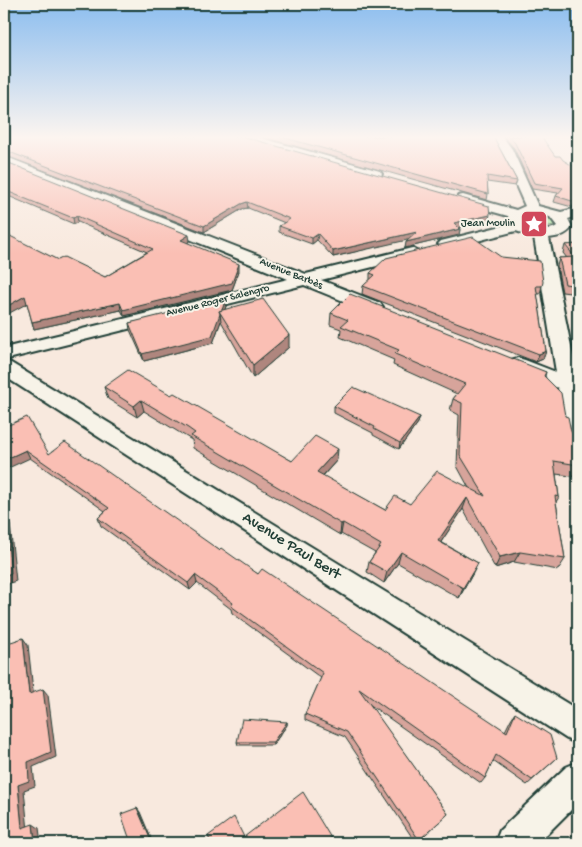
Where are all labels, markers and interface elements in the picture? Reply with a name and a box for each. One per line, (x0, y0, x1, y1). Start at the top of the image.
place icon: Jean Moulin (519, 209, 549, 239)
place label: Jean Moulin (461, 218, 516, 230)
street label: Avenue Barbès (258, 256, 325, 292)
street label: Avenue Roger Salengro (165, 282, 271, 320)
street label: Avenue Paul Bert (238, 509, 345, 586)

